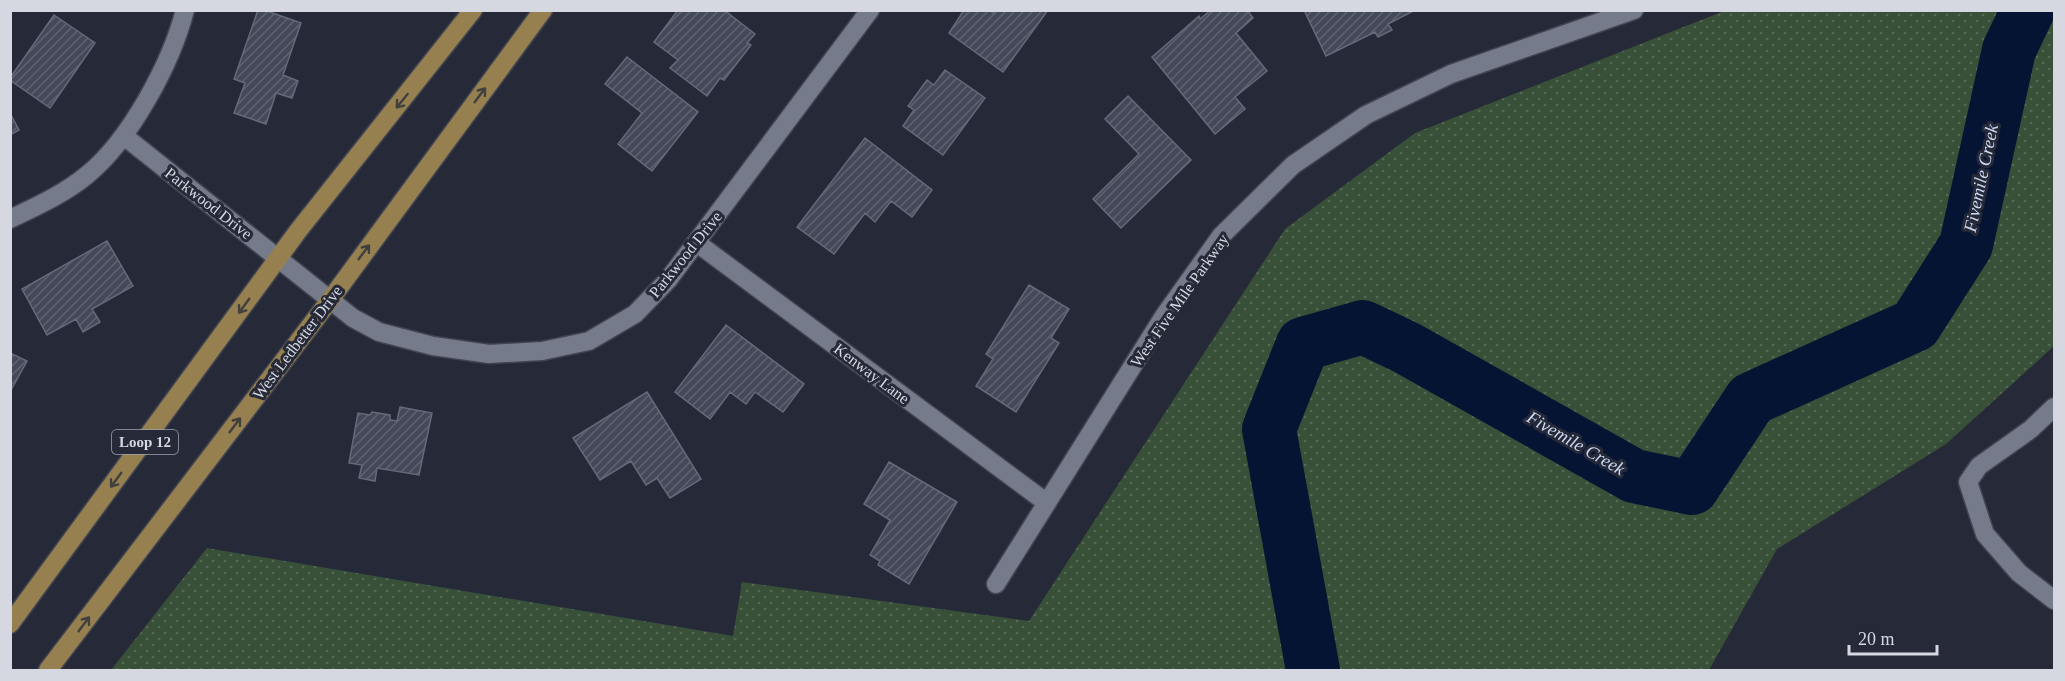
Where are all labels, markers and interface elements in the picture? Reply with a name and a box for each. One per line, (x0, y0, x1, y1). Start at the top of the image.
one-way arrow (474, 88, 486, 104)
one-way arrow (395, 93, 408, 109)
water label: Fivemile Creek (1960, 121, 2002, 235)
street label: Parkwood Drive (162, 164, 255, 243)
street label: Parkwood Drive (646, 208, 725, 301)
street label: West Five Mile Parkway (1127, 231, 1233, 371)
one-way arrow (357, 244, 370, 260)
street label: West Ledbetter Drive (249, 282, 346, 402)
one-way arrow (238, 298, 251, 314)
street label: Kenway Lane (830, 340, 912, 408)
water label: Fivemile Creek (1523, 406, 1629, 480)
one-way arrow (229, 418, 241, 434)
road number: Loop 12 (112, 430, 178, 454)
one-way arrow (110, 472, 123, 488)
one-way arrow (77, 616, 90, 632)
scale bar (1849, 618, 1938, 656)
text: 20 m (1858, 629, 1895, 649)

